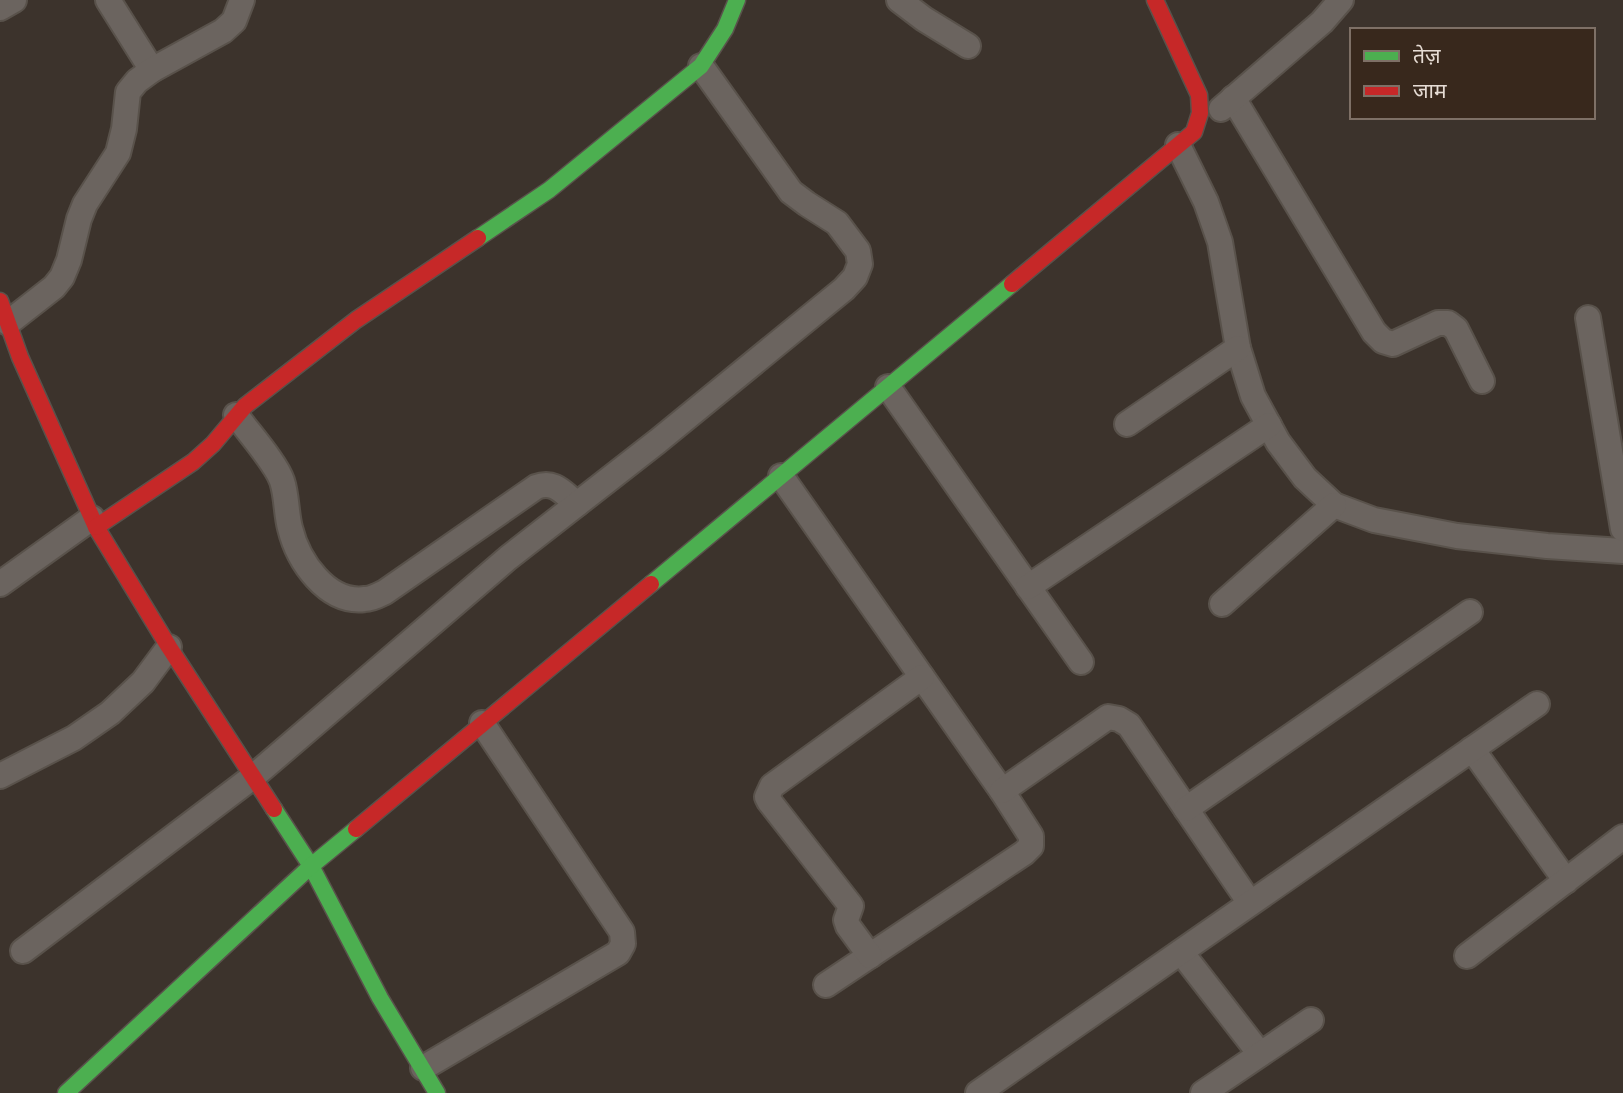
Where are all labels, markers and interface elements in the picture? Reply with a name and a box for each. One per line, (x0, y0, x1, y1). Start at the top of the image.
legend (1350, 28, 1595, 119)
text: तेज़ (1413, 41, 1441, 70)
text: जाम (1413, 76, 1447, 105)

